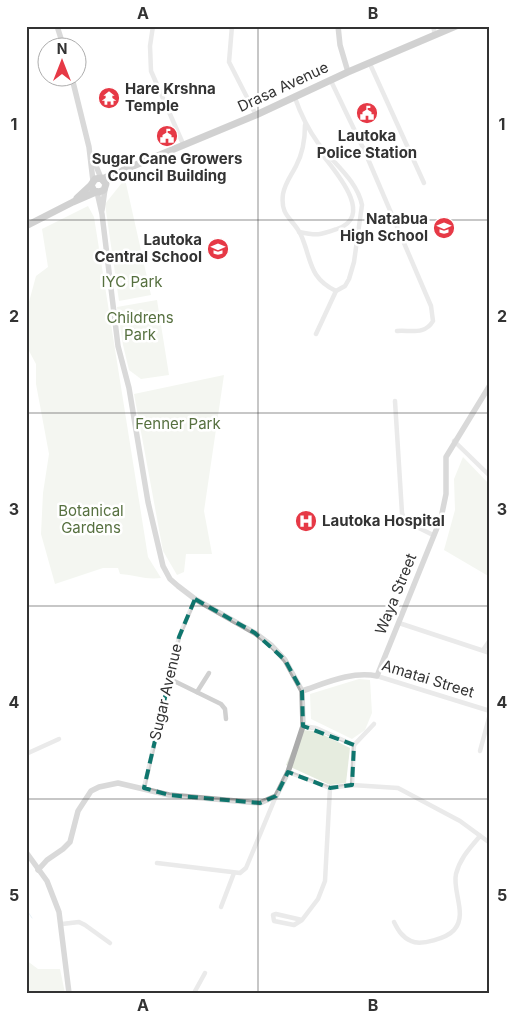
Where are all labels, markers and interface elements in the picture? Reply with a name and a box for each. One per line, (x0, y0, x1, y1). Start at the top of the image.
text: A (137, 3, 149, 23)
text: B (368, 3, 378, 23)
north arrow (38, 38, 88, 88)
text: N (57, 40, 67, 57)
street label: Drasa Avenue (234, 57, 331, 116)
place label: Hare Krshna Temple (125, 79, 216, 115)
temple icon: Hare Krshna Temple (97, 86, 121, 110)
public building icon: Lautoka Police Station (355, 101, 379, 125)
text: 1 (11, 114, 17, 134)
text: 1 (499, 114, 505, 134)
public building icon: Sugar Cane Growers Council Building (155, 124, 179, 148)
place label: Lautoka Police Station (317, 126, 417, 162)
place label: Sugar Cane Growers Council Building (92, 149, 242, 185)
place label: Natabua High School (340, 209, 428, 245)
school or university icon: Natabua High School (432, 216, 456, 240)
place label: Lautoka Central School (94, 230, 202, 266)
school or university icon: Lautoka Central School (206, 237, 230, 261)
park label: IYC Park (102, 272, 163, 291)
text: 2 (9, 306, 19, 326)
text: 2 (497, 306, 507, 326)
park label: Childrens Park (106, 308, 174, 344)
park label: Fenner Park (135, 414, 221, 433)
text: 3 (9, 499, 19, 519)
text: 3 (497, 499, 507, 519)
park label: Botanical Gardens (58, 501, 124, 537)
hospital icon: Lautoka Hospital (294, 509, 318, 533)
place label: Lautoka Hospital (322, 511, 445, 530)
street label: Waya Street (371, 551, 420, 637)
street label: Sugar Avenue (145, 642, 186, 742)
street label: Amatai Street (380, 655, 477, 702)
text: 4 (9, 692, 20, 712)
text: 4 (497, 692, 508, 712)
text: 5 (9, 885, 19, 905)
text: 5 (497, 885, 507, 905)
text: A (137, 995, 149, 1015)
text: B (368, 995, 378, 1015)

